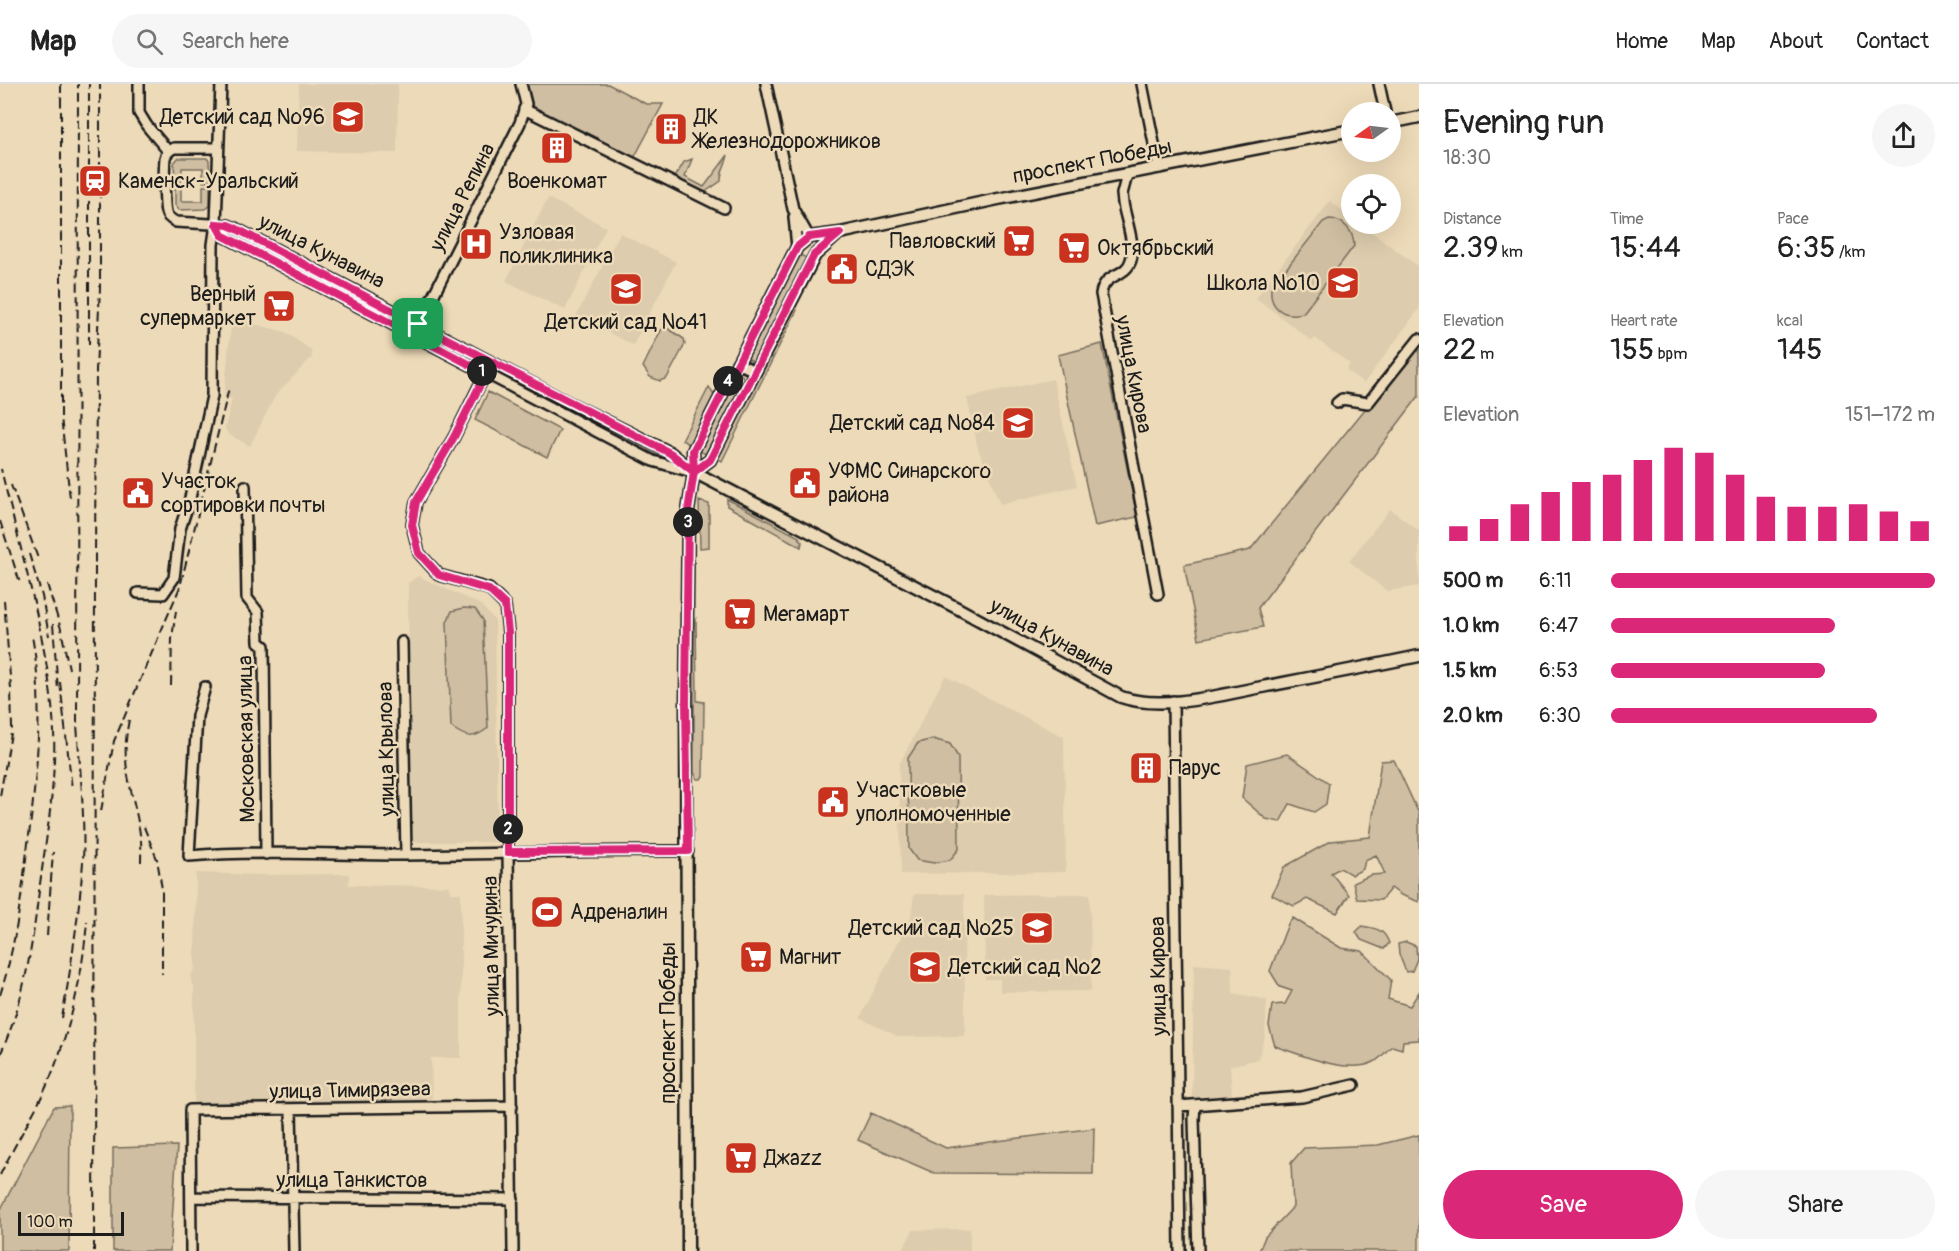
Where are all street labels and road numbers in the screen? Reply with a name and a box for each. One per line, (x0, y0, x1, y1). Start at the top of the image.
street label: проспект Победы (1010, 133, 1174, 190)
street label: улица Репина (423, 139, 501, 257)
street label: улица Кунавина (253, 208, 389, 295)
street label: улица Кирова (1109, 312, 1158, 435)
street label: улица Кунавина (984, 592, 1119, 683)
street label: Московская улица (232, 655, 261, 823)
street label: улица Крылова (372, 681, 401, 818)
street label: улица Мичурина (477, 876, 506, 1017)
street label: улица Кирова (1144, 916, 1173, 1037)
street label: проспект Победы (655, 942, 682, 1104)
street label: улица Тимирязева (268, 1076, 431, 1105)
street label: улица Танкистов (275, 1167, 428, 1194)

